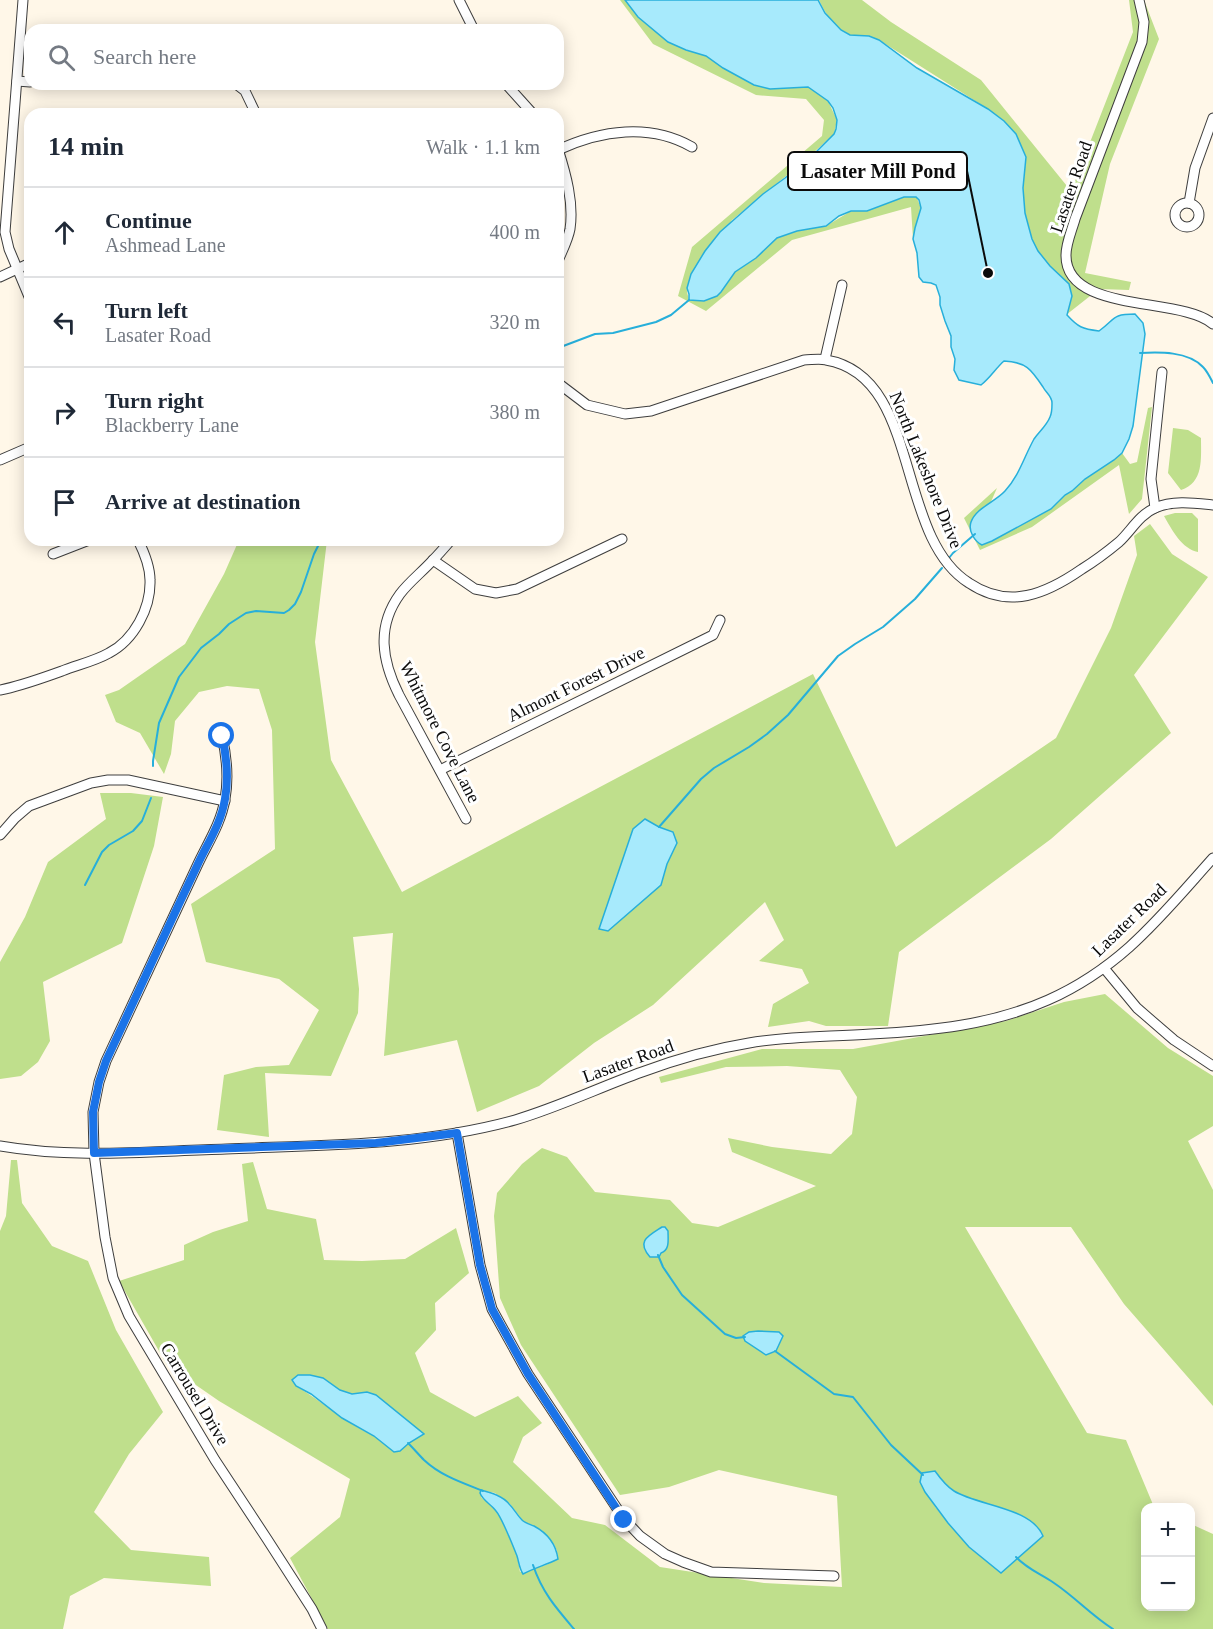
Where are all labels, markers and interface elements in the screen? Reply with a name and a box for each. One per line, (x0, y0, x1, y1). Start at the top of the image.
search box (24, 24, 564, 90)
icon: search (45, 41, 78, 74)
text: Search here (93, 44, 196, 69)
text: 14 min (48, 132, 124, 161)
text: Walk · 1.1 km (426, 136, 540, 158)
street label: Lasater Road (1046, 139, 1096, 235)
callout: Lasater Mill Pond (788, 152, 967, 190)
text: Lasater Mill Pond (800, 160, 956, 182)
text: Continue (105, 208, 192, 233)
icon: ahead (48, 216, 81, 249)
text: 400 m (489, 221, 540, 243)
text: Ashmead Lane (105, 234, 226, 256)
text: Turn left (105, 298, 188, 323)
icon: left (48, 306, 81, 339)
text: 320 m (489, 311, 540, 333)
text: Lasater Road (105, 324, 211, 346)
text: Turn right (105, 388, 204, 413)
street label: North Lakeshore Drive (885, 389, 967, 551)
icon: right (48, 396, 81, 429)
text: 380 m (489, 401, 540, 423)
text: Blackberry Lane (105, 414, 239, 436)
icon: arrive (48, 486, 81, 519)
text: Arrive at destination (105, 489, 301, 514)
street label: Almont Forest Drive (504, 642, 648, 726)
street label: Whitmore Cove Lane (396, 658, 484, 806)
route start (208, 722, 234, 748)
street label: Lasater Road (1088, 880, 1170, 960)
street label: Lasater Road (580, 1035, 676, 1087)
street label: Carrousel Drive (157, 1339, 233, 1449)
map controls (1141, 1503, 1195, 1611)
button: + (1141, 1503, 1195, 1557)
route end (610, 1506, 636, 1532)
button: − (1141, 1557, 1195, 1611)

